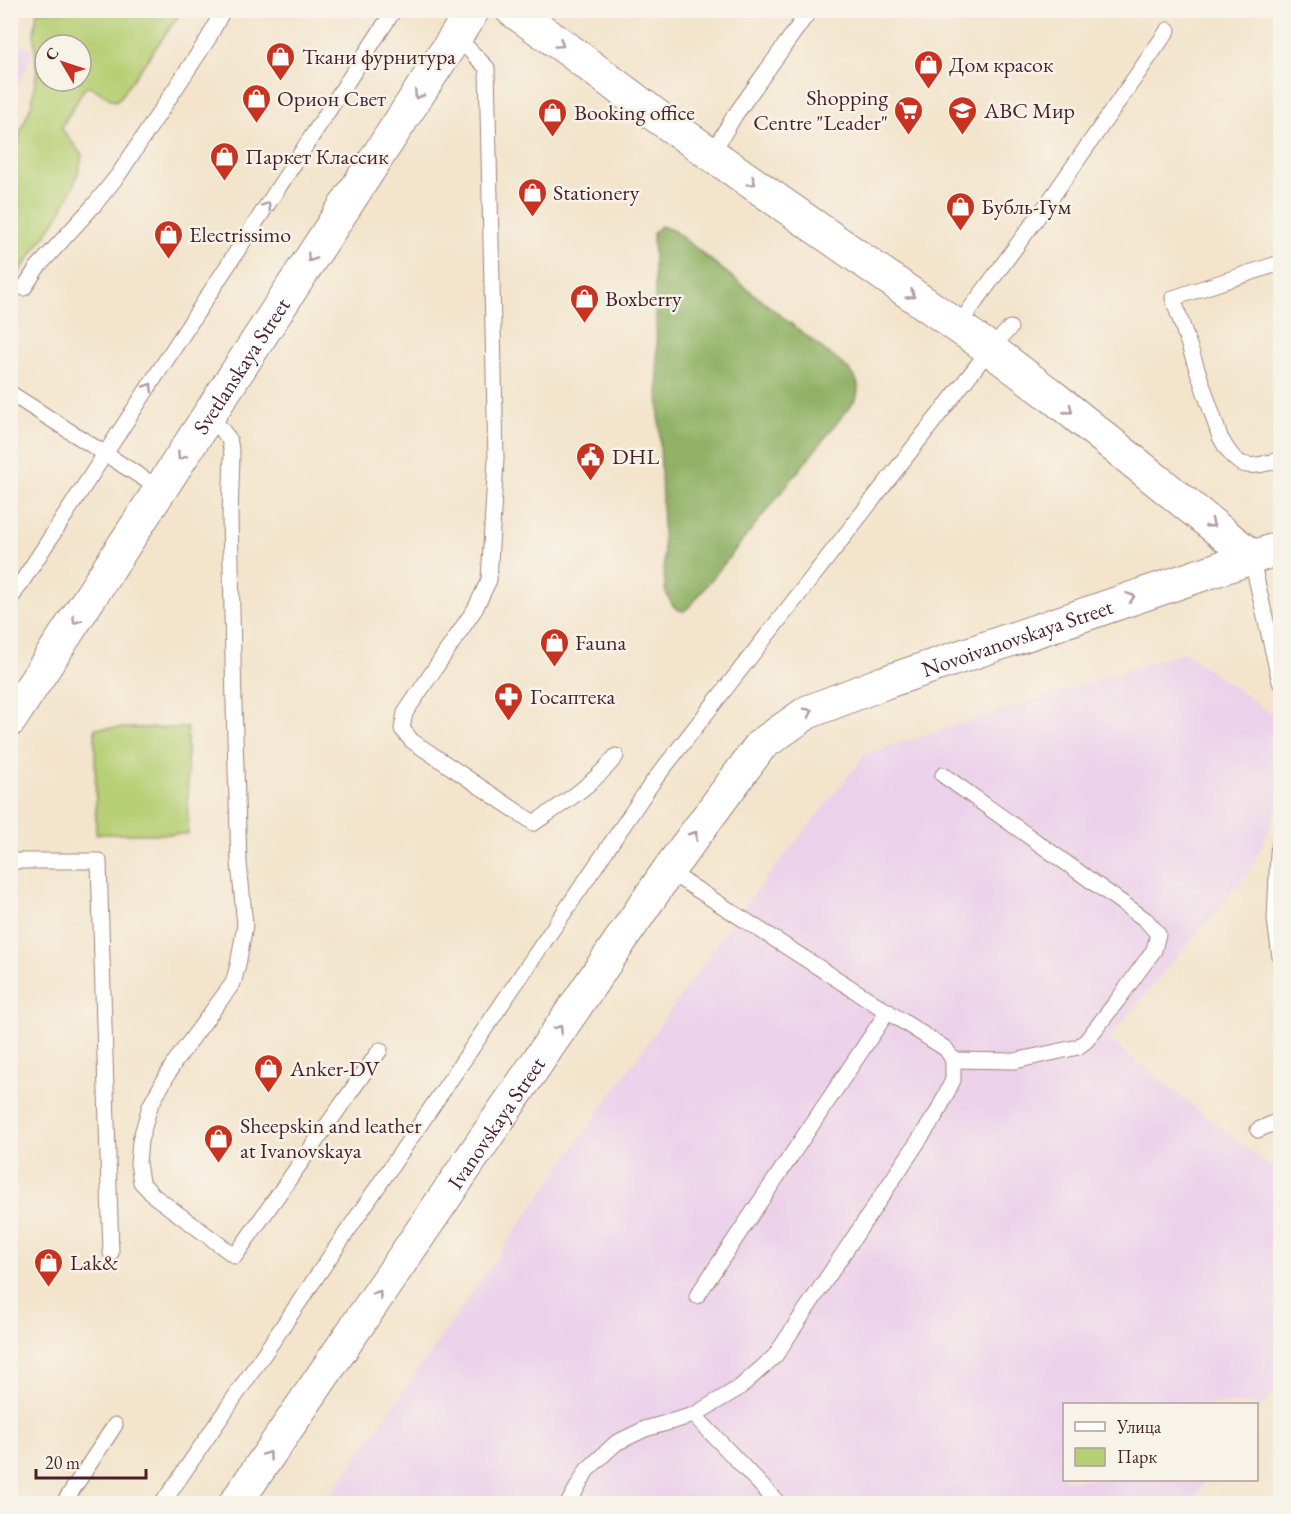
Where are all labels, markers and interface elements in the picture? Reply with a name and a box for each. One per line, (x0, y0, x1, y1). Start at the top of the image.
north arrow (33, 33, 93, 93)
one-way arrow (553, 37, 564, 48)
shop icon: Ткани фурнитура (265, 40, 297, 82)
place label: Ткани фурнитура (302, 42, 456, 71)
text: С (40, 43, 63, 65)
shop icon: Дом красок (912, 48, 944, 90)
place label: Дом красок (949, 50, 1054, 79)
shop icon: Орион Свет (240, 82, 272, 124)
place label: Shopping Centre "Leader" (753, 83, 888, 137)
place label: Орион Свет (277, 84, 386, 113)
one-way arrow (414, 88, 425, 99)
supermarket icon: Shopping Centre "Leader" (893, 94, 925, 136)
school or university icon: ABC Мир (947, 94, 979, 136)
shop icon: Booking office (537, 96, 569, 138)
place label: ABC Мир (983, 96, 1075, 125)
place label: Booking office (574, 98, 695, 127)
shop icon: Паркет Классик (208, 140, 240, 182)
place label: Паркет Классик (245, 142, 389, 171)
one-way arrow (746, 175, 757, 186)
shop icon: Stationery (516, 176, 548, 218)
place label: Stationery (553, 178, 640, 207)
shop icon: Бубль-Гум (944, 190, 976, 232)
place label: Бубль-Гум (981, 192, 1071, 221)
one-way arrow (259, 202, 270, 213)
shop icon: Electrissimo (152, 218, 184, 260)
place label: Electrissimo (189, 220, 291, 249)
one-way arrow (307, 252, 319, 262)
shop icon: Boxberry (568, 282, 600, 324)
place label: Boxberry (605, 284, 682, 313)
one-way arrow (905, 288, 916, 299)
street label: Svetlanskaya Street (186, 292, 296, 440)
one-way arrow (141, 383, 152, 394)
one-way arrow (1062, 402, 1073, 413)
public building icon: DHL (575, 440, 607, 482)
place label: DHL (612, 442, 659, 471)
one-way arrow (177, 450, 189, 460)
one-way arrow (1204, 517, 1215, 528)
street label: Novoivanovskaya Street (918, 591, 1117, 683)
one-way arrow (1126, 592, 1136, 605)
one-way arrow (71, 614, 83, 624)
shop icon: Fauna (538, 626, 570, 668)
place label: Fauna (575, 628, 627, 657)
pharmacy icon: Госаптека (493, 680, 525, 722)
place label: Госаптека (530, 682, 616, 711)
one-way arrow (803, 708, 814, 719)
one-way arrow (687, 830, 698, 841)
one-way arrow (552, 1025, 563, 1036)
street label: Ivanovskaya Street (440, 1051, 551, 1195)
shop icon: Anker-DV (253, 1052, 285, 1094)
place label: Anker-DV (289, 1054, 380, 1083)
place label: Sheepskin and leather at Ivanovskaya (240, 1111, 422, 1165)
shop icon: Sheepskin and leather at Ivanovskaya (203, 1122, 235, 1164)
shop icon: Lak& (33, 1246, 65, 1288)
place label: Lak& (70, 1248, 119, 1277)
one-way arrow (371, 1290, 382, 1301)
legend (1063, 1403, 1258, 1481)
text: Улица (1116, 1415, 1162, 1438)
scale bar (36, 1442, 146, 1480)
text: Парк (1117, 1445, 1157, 1468)
text: 20 m (45, 1451, 80, 1474)
one-way arrow (261, 1451, 272, 1462)

